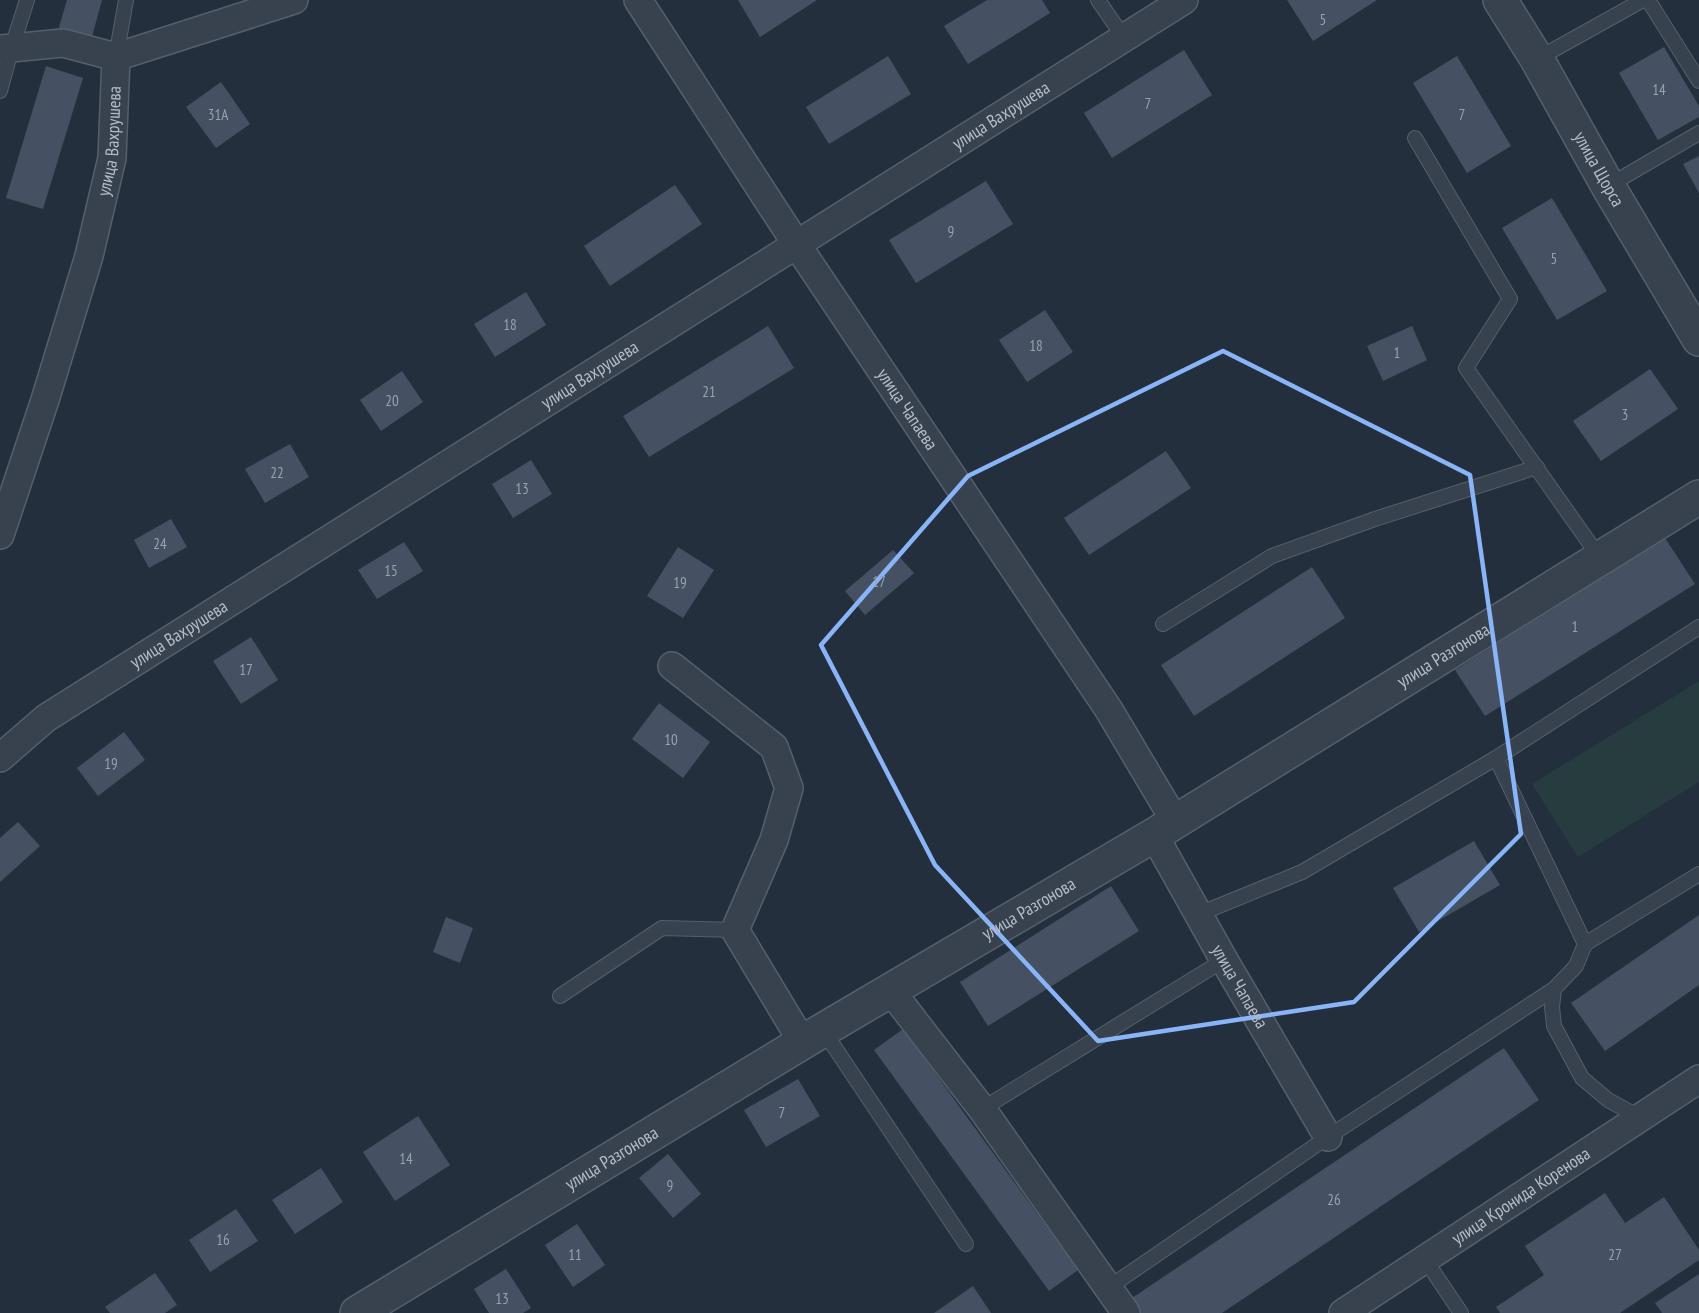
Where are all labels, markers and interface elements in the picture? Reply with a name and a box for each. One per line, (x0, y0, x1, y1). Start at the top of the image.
house number: 5 (1320, 10, 1326, 29)
street label: улица Вахрушева (948, 76, 1054, 154)
house number: 14 (1652, 80, 1666, 99)
street label: улица Вахрушева (91, 86, 126, 198)
house number: 7 (1145, 94, 1151, 113)
house number: 31А (208, 105, 229, 124)
house number: 7 (1459, 105, 1465, 124)
street label: улица Щорса (1569, 127, 1630, 211)
house number: 9 (948, 222, 954, 241)
house number: 5 (1551, 249, 1557, 268)
house number: 18 (503, 315, 517, 334)
street label: улица Вахрушева (537, 335, 643, 414)
house number: 18 (1029, 336, 1043, 355)
house number: 1 (1394, 343, 1400, 362)
street label: улица Чапаева (872, 364, 943, 454)
house number: 21 (702, 382, 716, 401)
house number: 20 (385, 391, 399, 410)
house number: 3 (1622, 405, 1628, 424)
house number: 22 (270, 463, 284, 482)
house number: 13 (515, 479, 529, 498)
house number: 24 (153, 534, 167, 553)
house number: 15 (384, 561, 398, 580)
house number: 17 (872, 572, 886, 591)
house number: 19 (673, 573, 687, 592)
street label: улица Вахрушева (126, 594, 232, 673)
house number: 1 (1572, 617, 1578, 636)
street label: улица Разгонова (1393, 618, 1494, 692)
house number: 17 (239, 660, 253, 679)
house number: 10 (664, 730, 678, 749)
house number: 19 (104, 754, 118, 773)
street label: улица Разгонова (977, 872, 1080, 945)
street label: улица Чапаева (1207, 940, 1274, 1032)
house number: 7 (779, 1103, 785, 1122)
street label: улица Разгонова (561, 1121, 662, 1195)
street label: улица Кронида Коренова (1447, 1142, 1594, 1249)
house number: 14 (399, 1149, 413, 1168)
house number: 9 (667, 1176, 673, 1195)
house number: 26 (1327, 1190, 1341, 1209)
house number: 16 (216, 1230, 230, 1249)
house number: 11 (568, 1245, 582, 1264)
house number: 27 (1608, 1245, 1622, 1264)
house number: 13 (495, 1289, 509, 1308)

